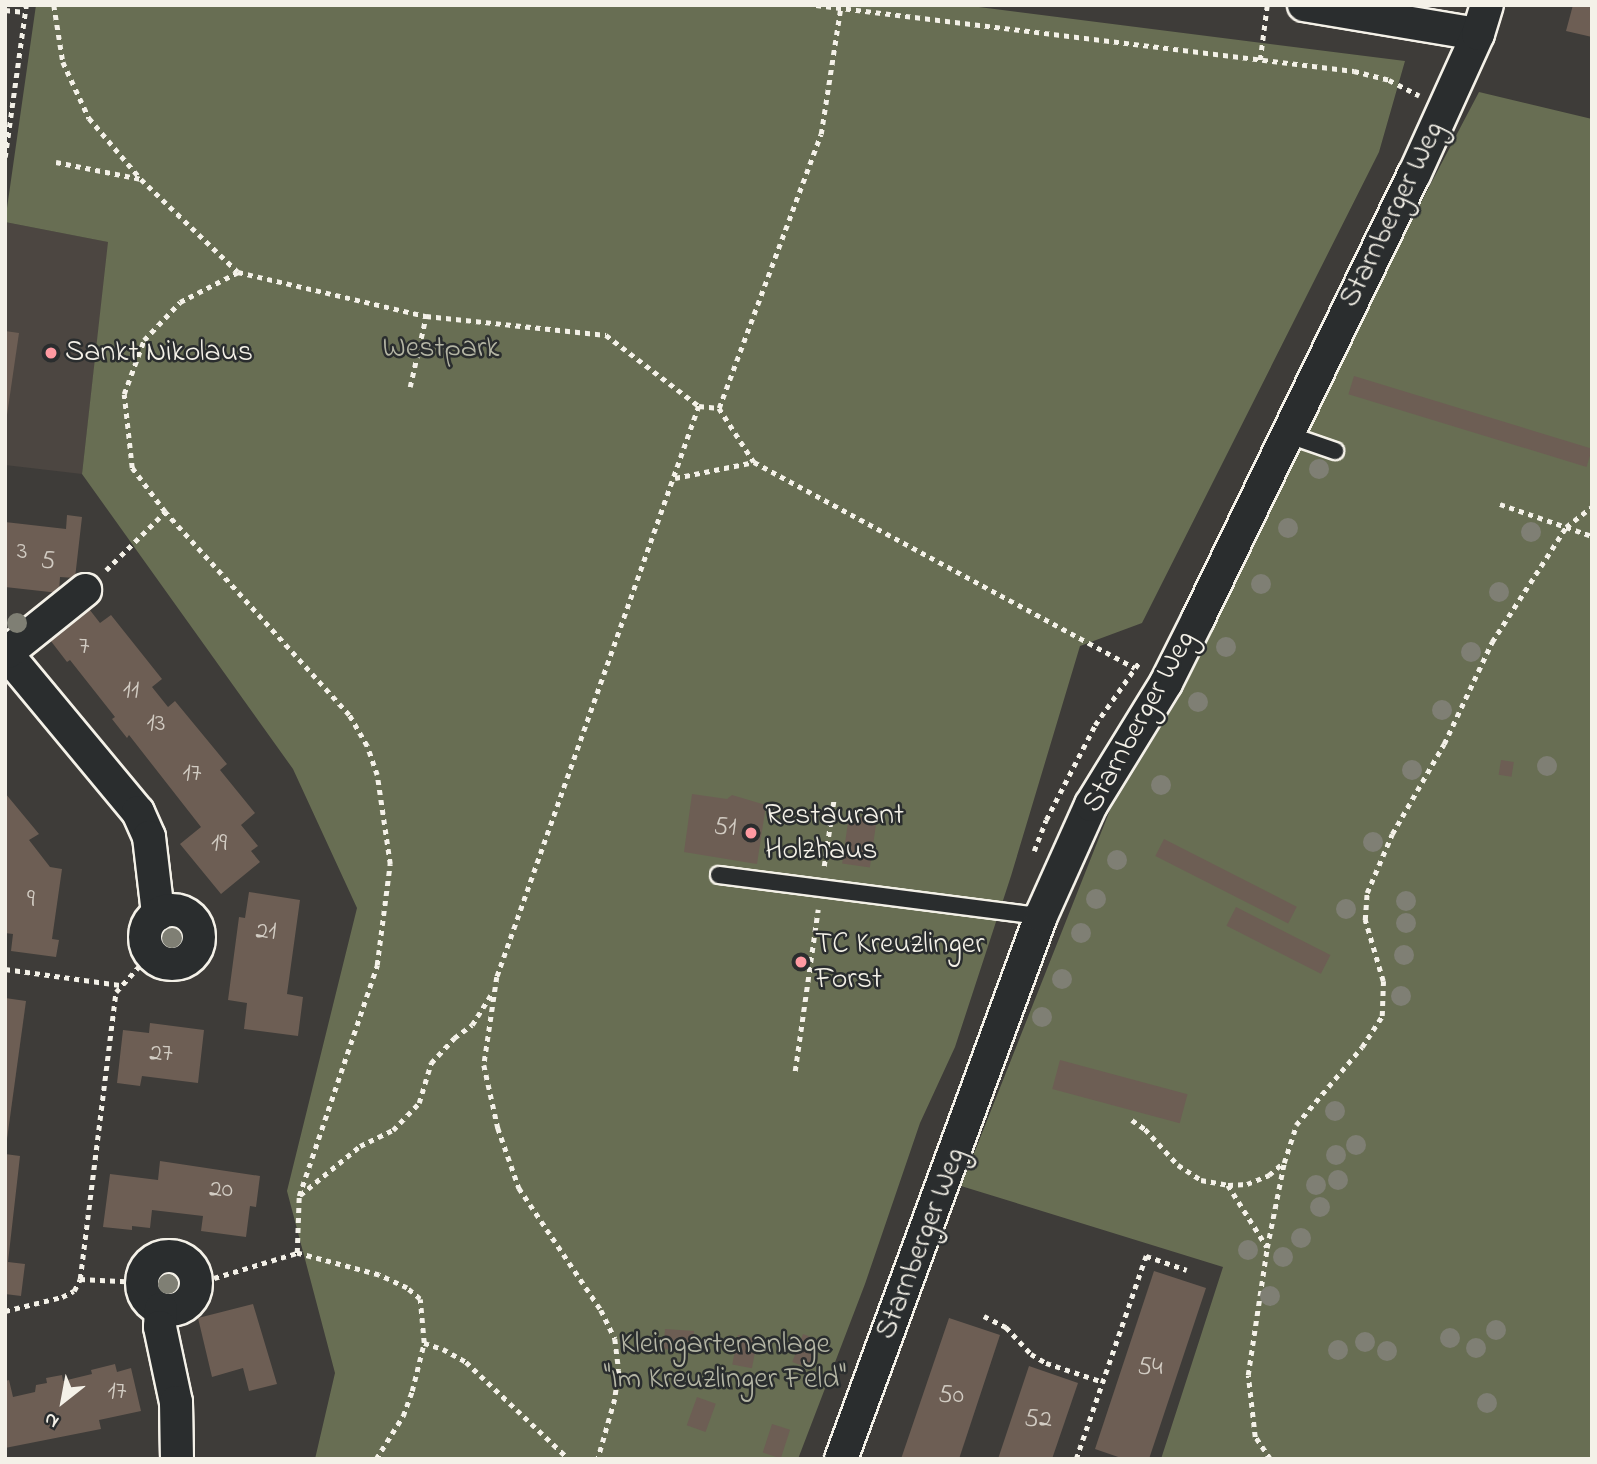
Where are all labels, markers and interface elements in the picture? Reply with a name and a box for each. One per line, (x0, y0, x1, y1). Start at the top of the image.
street label: Starnberger Weg (1333, 116, 1453, 314)
park label: Westpark (383, 331, 499, 367)
place label: Sankt Nikolaus (65, 335, 253, 371)
marker: Sankt Nikolaus (43, 345, 59, 361)
house number: 3 (17, 537, 27, 569)
house number: 5 (41, 547, 55, 579)
street label: Starnberger Weg (1075, 625, 1205, 819)
house number: 7 (79, 632, 89, 664)
house number: 11 (123, 676, 139, 708)
house number: 13 (146, 709, 166, 741)
house number: 17 (183, 759, 201, 791)
place label: Restaurant Holzhaus (765, 798, 904, 868)
house number: 51 (713, 813, 737, 845)
marker: Restaurant Holzhaus (743, 825, 759, 841)
house number: 19 (211, 829, 227, 861)
house number: 9 (27, 885, 35, 917)
house number: 21 (255, 917, 277, 949)
place label: TC Kreuzlinger Forst (815, 927, 985, 998)
marker: TC Kreuzlinger Forst (793, 954, 809, 970)
house number: 27 (149, 1039, 173, 1071)
street label: Starnberger Weg (869, 1143, 975, 1345)
house number: 20 (209, 1175, 233, 1207)
park label: Kleingartenanlage "Im Kreuzlinger Feld" (604, 1327, 846, 1398)
house number: 54 (1137, 1353, 1163, 1385)
north arrow (28, 1366, 98, 1436)
house number: 17 (108, 1377, 126, 1409)
house number: 50 (938, 1381, 964, 1413)
text: N (39, 1405, 64, 1434)
house number: 52 (1024, 1405, 1052, 1437)

